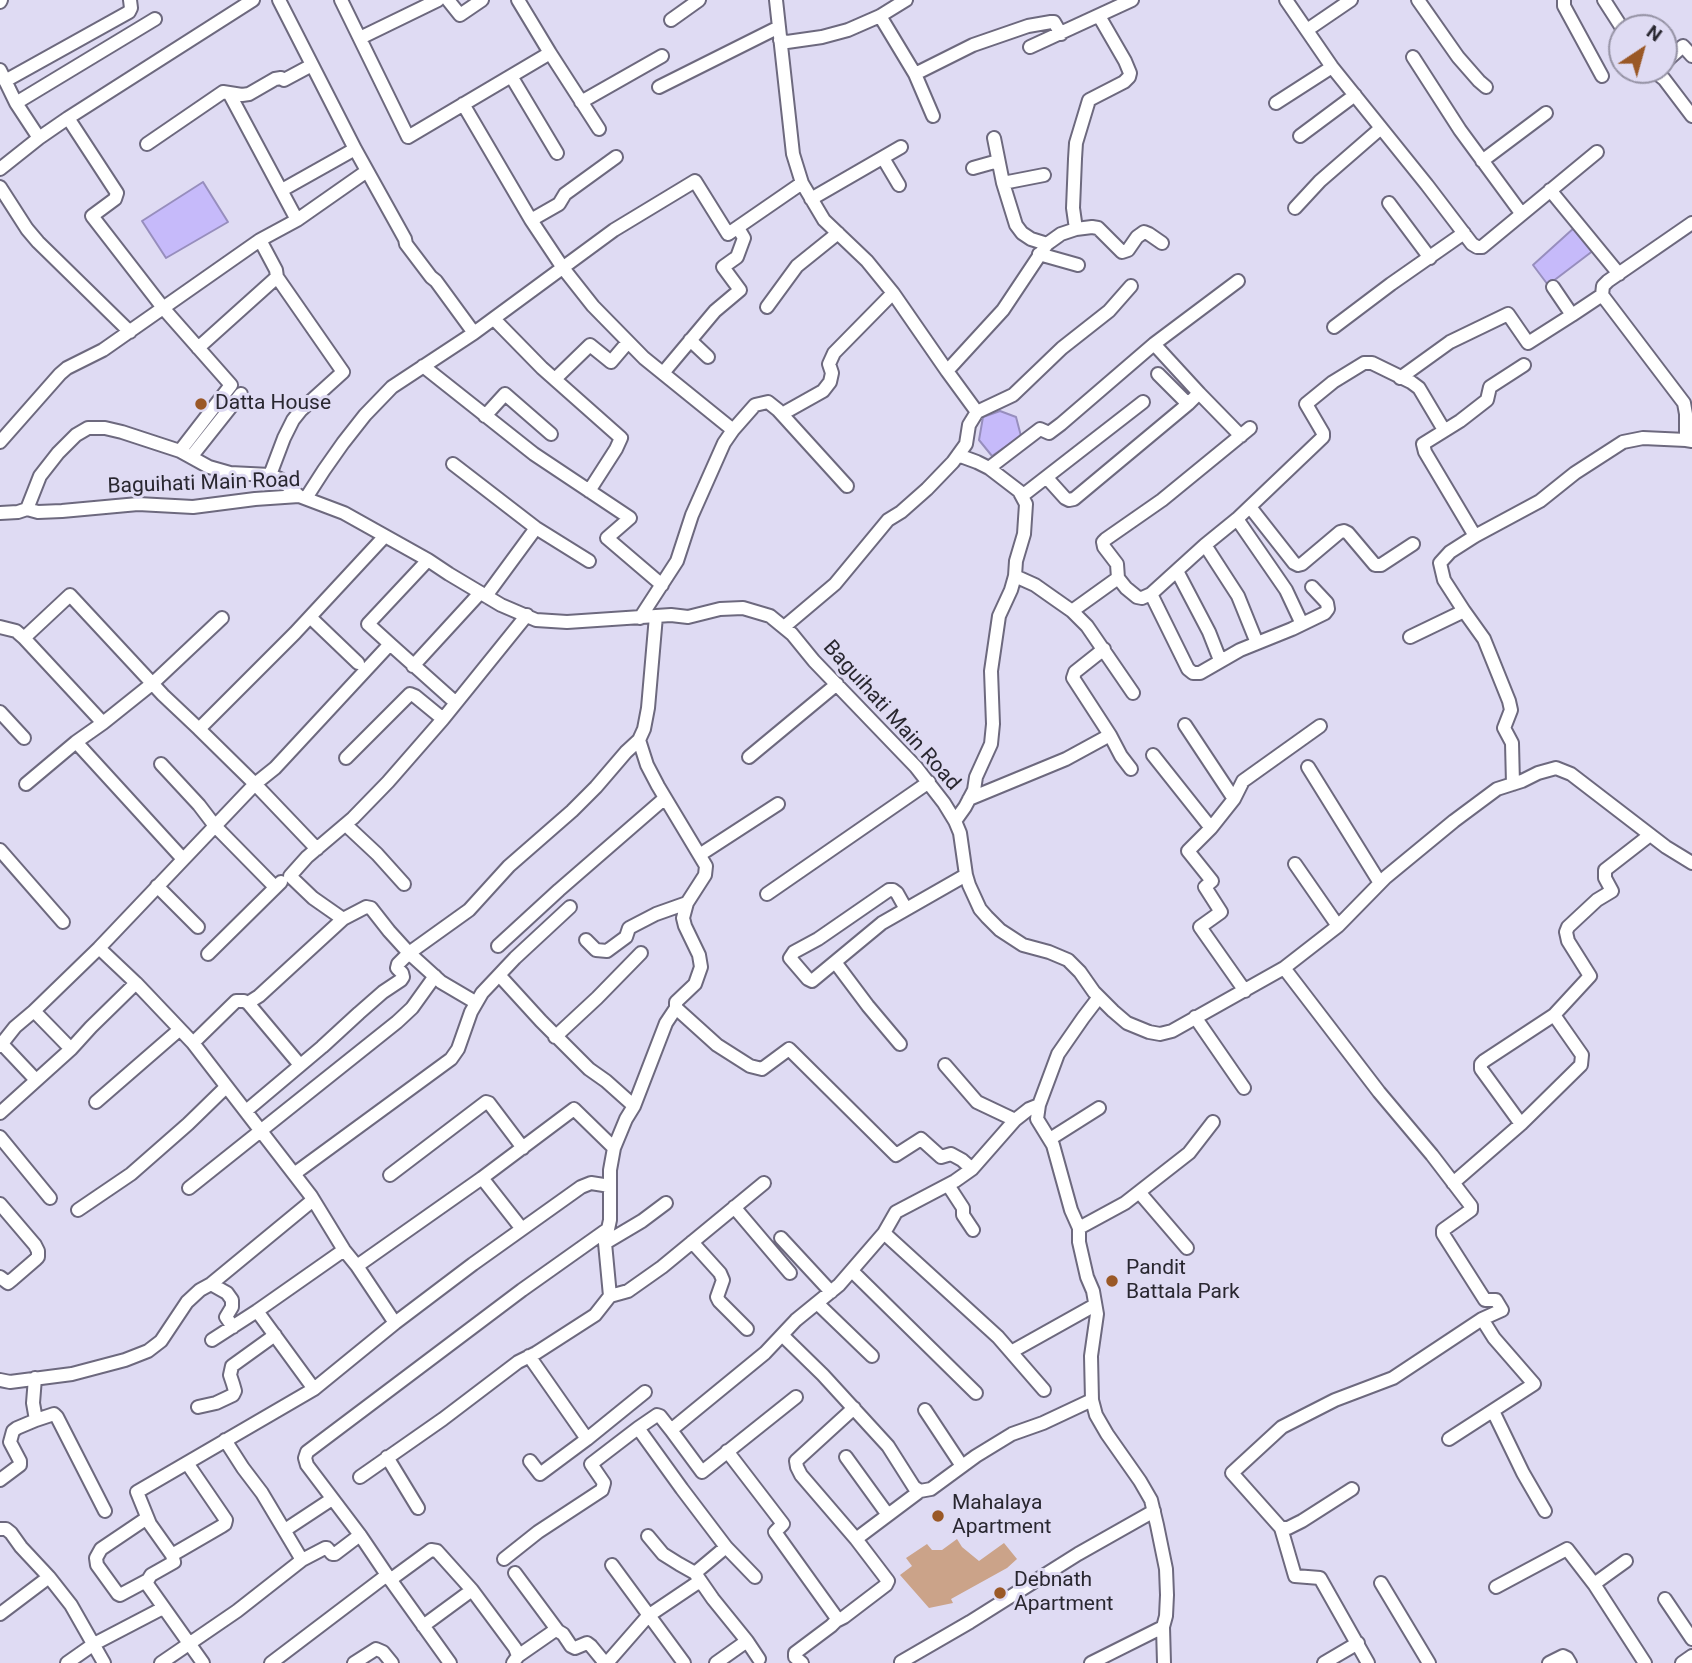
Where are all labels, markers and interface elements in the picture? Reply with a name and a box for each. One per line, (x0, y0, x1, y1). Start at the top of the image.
north arrow (1608, 14, 1678, 84)
text: N (1642, 20, 1667, 46)
place label: Datta House (215, 391, 331, 417)
marker: Datta House (193, 396, 209, 412)
street label: Baguihati Main Road (107, 468, 301, 500)
street label: Baguihati Main Road (817, 636, 965, 796)
place label: Pandit Battala Park (1126, 1256, 1240, 1306)
marker: Pandit Battala Park (1104, 1273, 1120, 1289)
place label: Mahalaya Apartment (952, 1491, 1051, 1541)
marker: Mahalaya Apartment (930, 1508, 946, 1524)
place label: Debnath Apartment (1014, 1568, 1113, 1618)
marker: Debnath Apartment (992, 1585, 1008, 1601)

